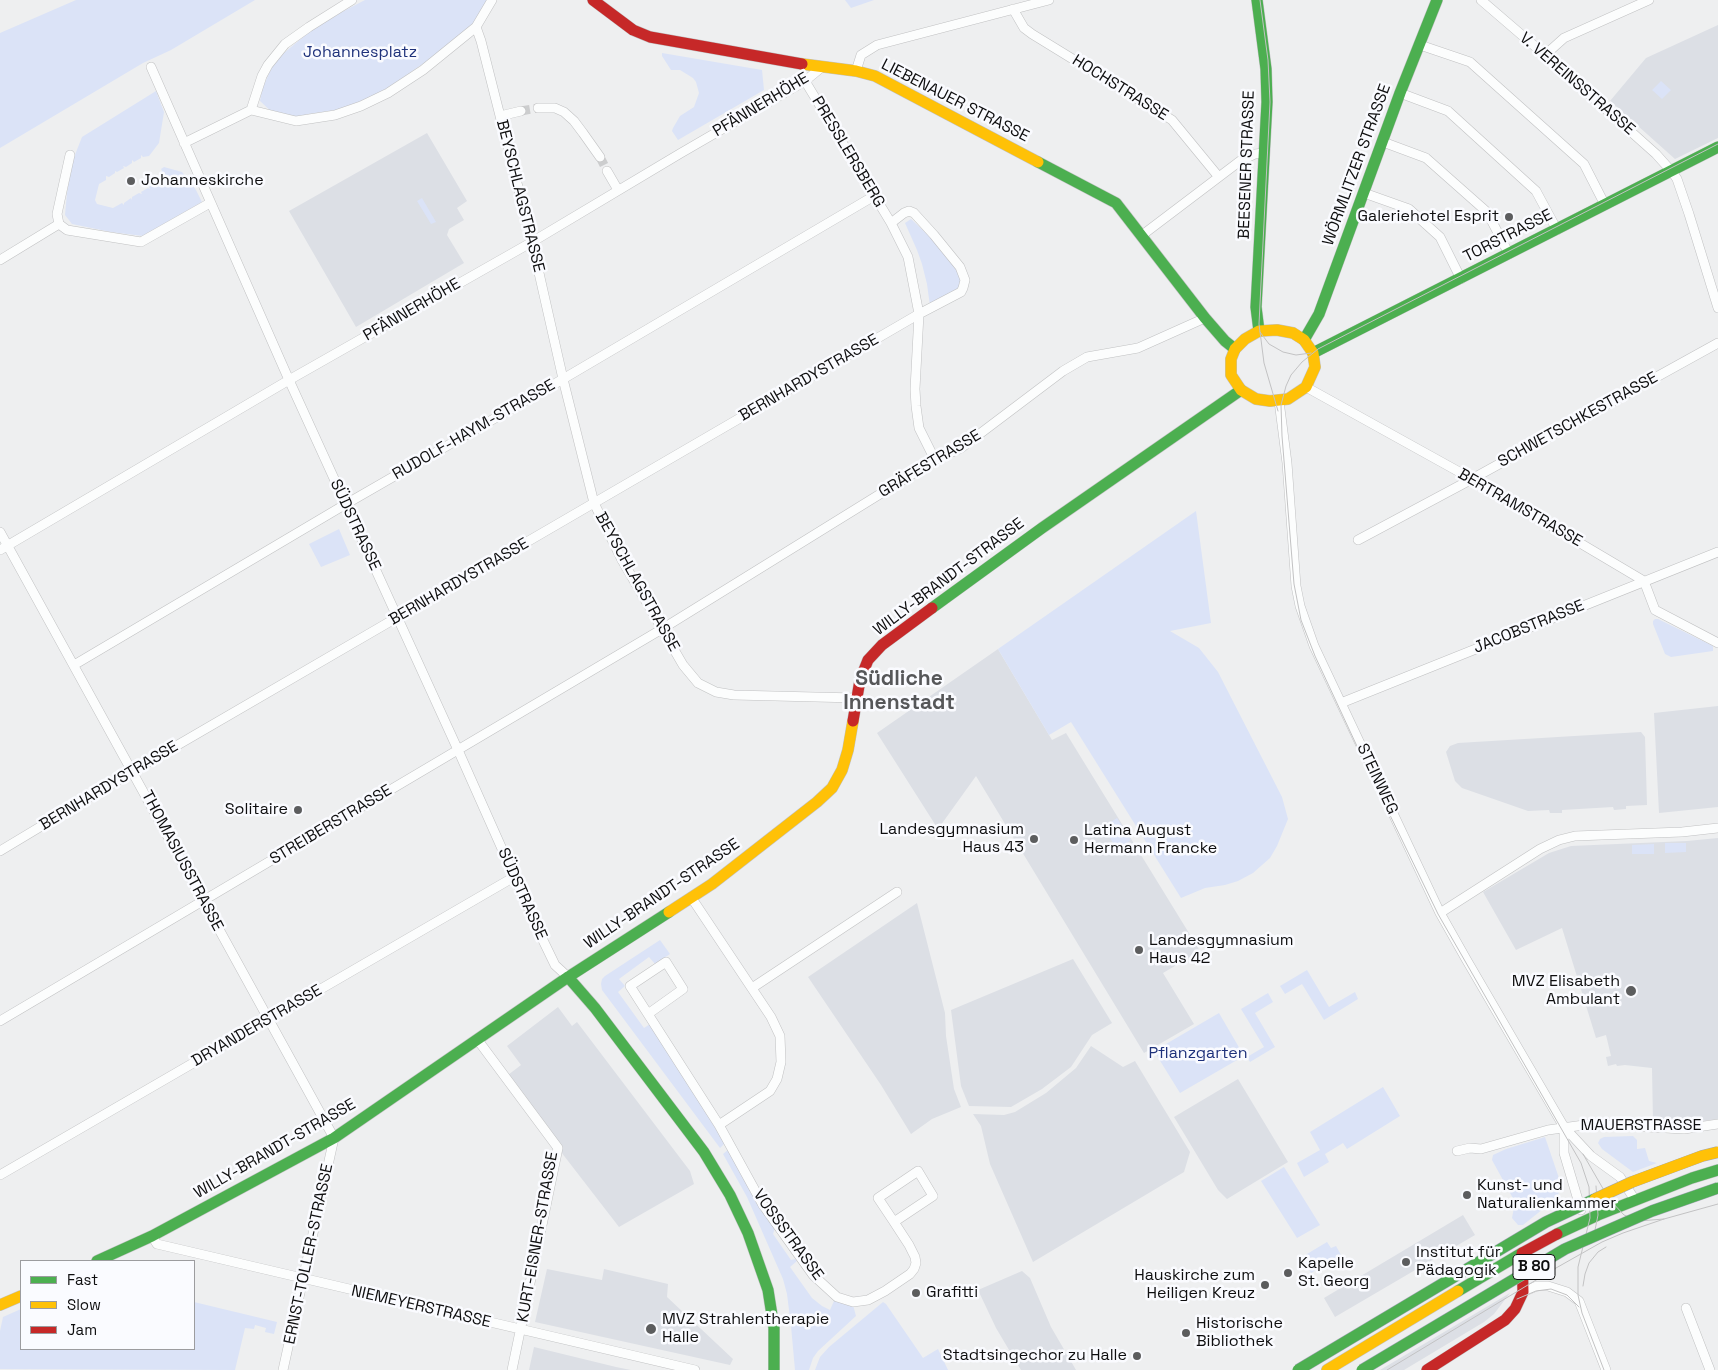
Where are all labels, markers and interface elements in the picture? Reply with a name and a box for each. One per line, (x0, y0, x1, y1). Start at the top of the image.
street label: V. VEREINSSTRASSE (1515, 29, 1639, 139)
park label: Johannesplatz (303, 43, 417, 63)
street label: HOCHSTRASSE (1068, 51, 1172, 125)
street label: LIEBENAUER STRASSE (878, 55, 1032, 147)
street label: PFÄNNERHÖHE (709, 69, 813, 141)
street label: WÖRMLITZER STRASSE (1319, 82, 1395, 248)
street label: BEESENER STRASSE (1235, 90, 1259, 240)
street label: PRESSLERSBERG (807, 93, 889, 211)
street label: BEYSCHLAGSTRASSE (492, 118, 548, 274)
place label: Johanneskirche (141, 171, 264, 191)
marker: Johanneskirche (125, 175, 137, 187)
street label: TORSTRASSE (1460, 205, 1556, 267)
place label: Galeriehotel Esprit (1357, 207, 1499, 227)
marker: Galeriehotel Esprit (1503, 211, 1515, 223)
street label: PFÄNNERHÖHE (360, 275, 464, 345)
street label: BERNHARDYSTRASSE (736, 330, 882, 426)
street label: SCHWETSCHKESTRASSE (1495, 368, 1661, 472)
street label: RUDOLF-HAYM-STRASSE (389, 376, 559, 484)
street label: GRÄFESTRASSE (875, 426, 985, 502)
street label: BERTRAMSTRASSE (1454, 465, 1586, 551)
street label: SÜDSTRASSE (325, 476, 385, 574)
street label: BEYSCHLAGSTRASSE (591, 509, 683, 655)
street label: WILLY-BRANDT-STRASSE (870, 514, 1028, 640)
street label: BERNHARDYSTRASSE (386, 534, 532, 630)
street label: JACOBSTRASSE (1471, 596, 1587, 658)
district label: Südliche Innenstadt (843, 666, 955, 716)
street label: BERNHARDYSTRASSE (36, 737, 182, 835)
street label: STEINWEG (1352, 741, 1402, 817)
street label: STREIBERSTRASSE (267, 781, 395, 869)
street label: THOMASIUSSTRASSE (137, 788, 227, 934)
place label: Solitaire (225, 800, 288, 820)
marker: Solitaire (292, 804, 304, 816)
place label: Landesgymnasium Haus 43 (879, 820, 1024, 858)
place label: Latina August Hermann Francke (1084, 821, 1217, 859)
marker: Landesgymnasium Haus 43 (1028, 833, 1040, 845)
marker: Latina August Hermann Francke (1068, 834, 1080, 846)
street label: WILLY-BRANDT-STRASSE (581, 835, 743, 953)
street label: SÜDSTRASSE (493, 845, 551, 943)
place label: Landesgymnasium Haus 42 (1149, 931, 1294, 969)
marker: Landesgymnasium Haus 42 (1133, 944, 1145, 956)
place label: MVZ Elisabeth Ambulant (1512, 972, 1620, 1010)
street label: DRYANDERSTRASSE (189, 981, 325, 1071)
marker: MVZ Elisabeth Ambulant (1624, 984, 1638, 998)
park label: Pflanzgarten (1148, 1044, 1248, 1064)
street label: WILLY-BRANDT-STRASSE (191, 1095, 359, 1203)
street label: MAUERSTRASSE (1581, 1116, 1701, 1136)
street label: KURT-EISNER-STRASSE (514, 1150, 562, 1324)
street label: ERNST-TOLLER-STRASSE (280, 1162, 338, 1346)
place label: Kunst- und Naturalienkammer (1477, 1176, 1616, 1214)
street label: VOSSSTRASSE (749, 1186, 827, 1284)
marker: Kunst- und Naturalienkammer (1461, 1189, 1473, 1201)
place label: Institut für Pädagogik (1416, 1243, 1501, 1281)
place label: Kapelle St. Georg (1298, 1254, 1369, 1292)
road number: B 80 (1513, 1254, 1555, 1280)
marker: Institut für Pädagogik (1400, 1256, 1412, 1268)
legend (20, 1260, 195, 1350)
place label: Hauskirche zum Heiligen Kreuz (1134, 1266, 1255, 1304)
marker: Kapelle St. Georg (1282, 1267, 1294, 1279)
text: Fast (67, 1270, 98, 1289)
marker: Hauskirche zum Heiligen Kreuz (1259, 1279, 1271, 1291)
street label: NIEMEYERSTRASSE (349, 1282, 493, 1332)
place label: Grafitti (926, 1283, 978, 1303)
marker: Grafitti (910, 1287, 922, 1299)
text: Slow (67, 1295, 101, 1314)
place label: MVZ Strahlentherapie Halle (662, 1310, 829, 1348)
place label: Historische Bibliothek (1196, 1314, 1283, 1352)
text: Jam (67, 1320, 97, 1339)
marker: MVZ Strahlentherapie Halle (644, 1322, 658, 1336)
marker: Historische Bibliothek (1180, 1327, 1192, 1339)
place label: Stadtsingechor zu Halle (943, 1346, 1127, 1366)
marker: Stadtsingechor zu Halle (1131, 1350, 1143, 1362)

